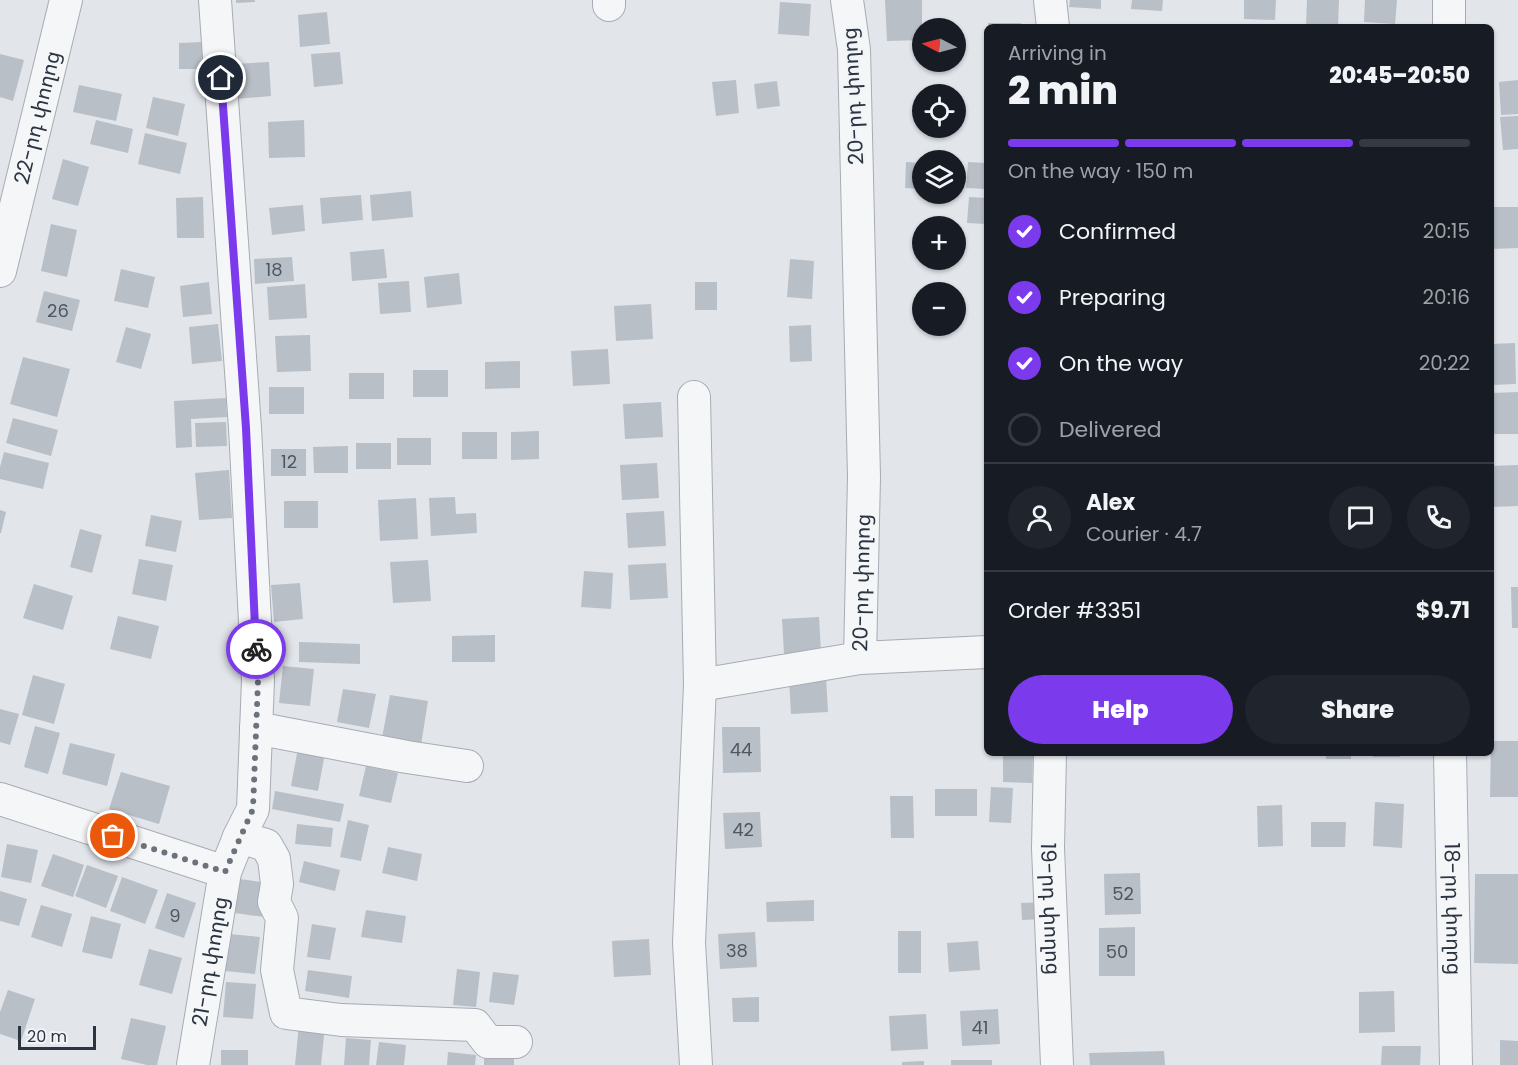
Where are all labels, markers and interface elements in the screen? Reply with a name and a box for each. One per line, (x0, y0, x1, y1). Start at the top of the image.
north arrow (912, 18, 966, 72)
map controls (912, 18, 966, 336)
street label: 20-րդ փողոց (834, 27, 871, 166)
text: Arriving in (1008, 39, 1107, 67)
street label: 22-րդ փողոց (7, 48, 67, 187)
pin (195, 52, 246, 103)
text: 20:45–20:50 (1329, 60, 1470, 91)
icon: home (204, 61, 237, 94)
text: 2 min (1008, 63, 1118, 118)
button: locate (912, 84, 966, 138)
button: layers (912, 150, 966, 204)
text: On the way · 150 m (1008, 157, 1193, 185)
icon: check (1008, 215, 1041, 248)
button: + (912, 216, 966, 270)
text: Confirmed (1059, 216, 1176, 247)
text: 20:15 (1423, 217, 1470, 245)
house number: 18 (265, 257, 283, 282)
icon: check (1008, 281, 1041, 314)
button: − (912, 282, 966, 336)
text: Preparing (1059, 282, 1166, 313)
text: 20:16 (1423, 283, 1470, 311)
house number: 26 (47, 298, 69, 323)
icon: check (1008, 347, 1041, 380)
text: On the way (1059, 348, 1183, 379)
text: 20:22 (1419, 349, 1470, 377)
text: Delivered (1059, 414, 1162, 445)
house number: 12 (281, 449, 297, 474)
button: person (1008, 486, 1071, 549)
button: chat (1329, 486, 1392, 549)
button: phone (1407, 486, 1470, 549)
text: Alex (1086, 487, 1135, 518)
street label: 20-րդ փողոց (845, 514, 877, 652)
text: Courier · 4.7 (1086, 520, 1202, 548)
text: Order #3351 (1008, 595, 1141, 626)
text: $9.71 (1416, 595, 1470, 626)
courier (226, 619, 286, 679)
icon: bike (240, 633, 273, 666)
button: Help (1008, 675, 1233, 744)
button: Share (1245, 675, 1470, 744)
house number: 44 (730, 737, 752, 762)
pin (87, 810, 138, 861)
house number: 42 (732, 817, 754, 842)
icon: bag (96, 819, 129, 852)
street label: 19-րդ փողոց (1034, 842, 1068, 976)
street label: 18-րդ փողոց (1438, 842, 1469, 975)
house number: 52 (1112, 881, 1134, 906)
street label: 21-րդ փողոց (185, 894, 235, 1028)
house number: 9 (169, 903, 181, 928)
house number: 38 (726, 938, 748, 963)
house number: 50 (1106, 939, 1128, 964)
house number: 41 (971, 1015, 989, 1040)
scale bar (18, 1023, 96, 1050)
text: 20 m (27, 1025, 67, 1048)

